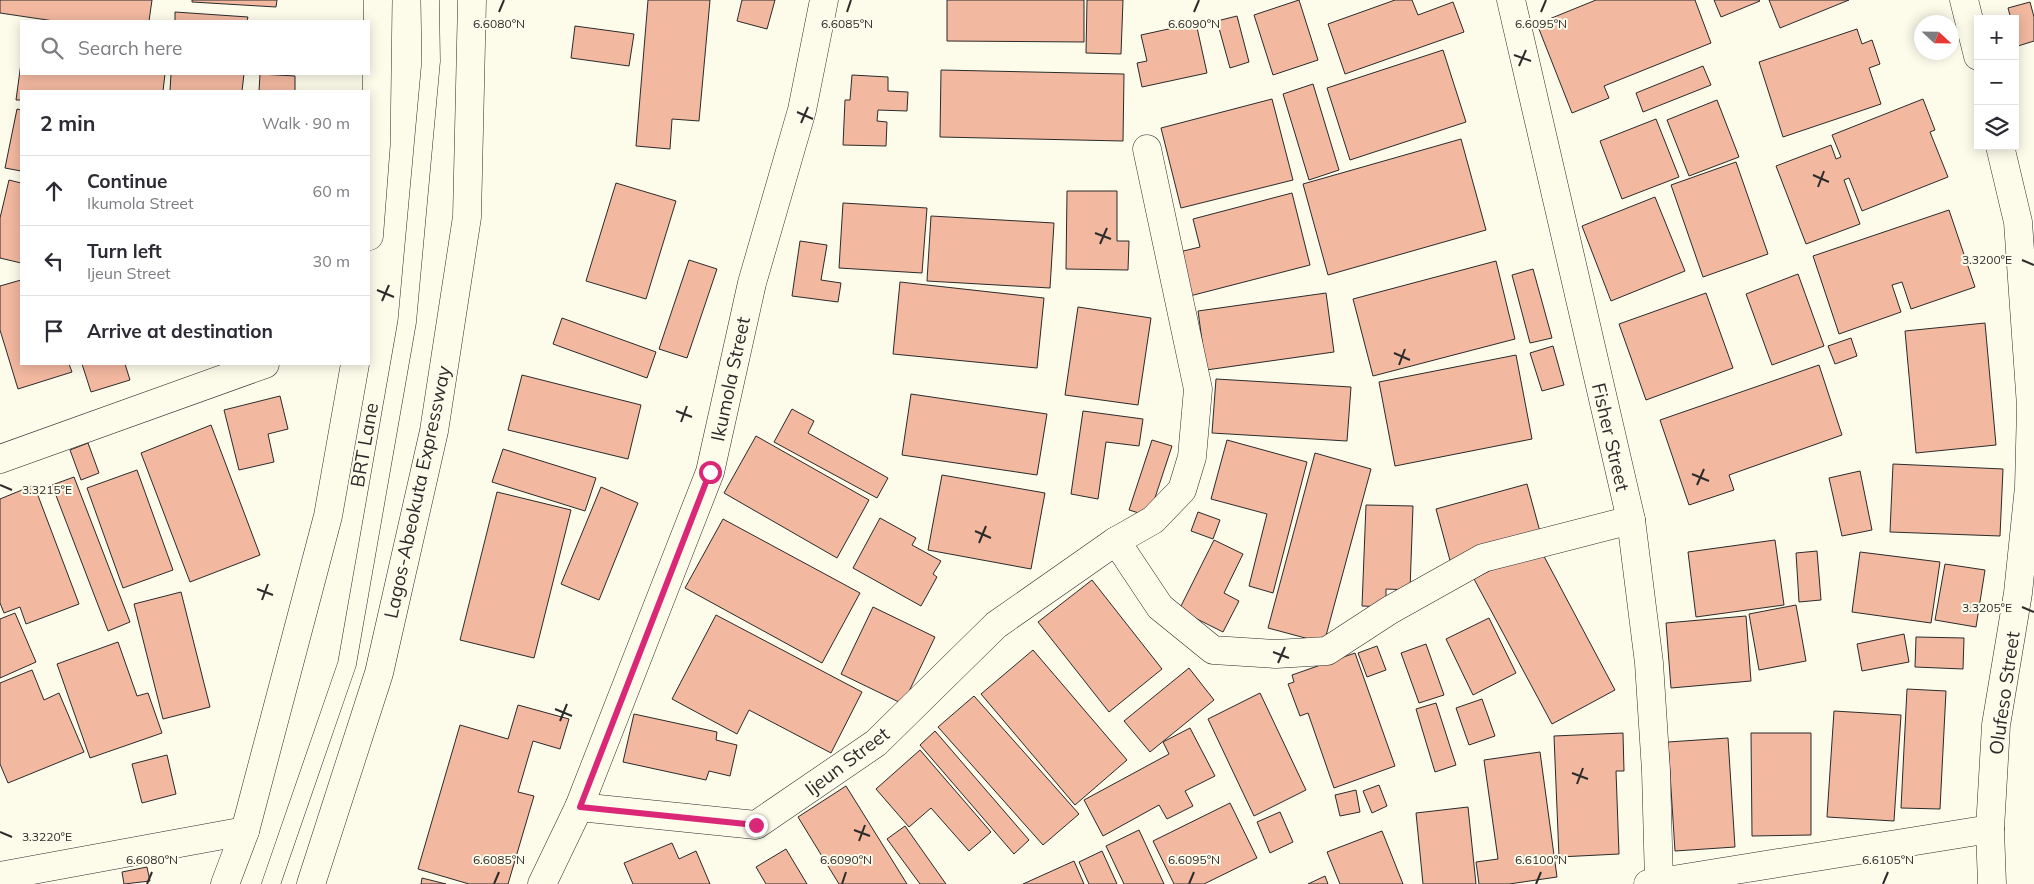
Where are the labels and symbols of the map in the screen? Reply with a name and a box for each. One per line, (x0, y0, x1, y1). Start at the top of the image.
north arrow (1914, 15, 1959, 60)
text: 6.6080°N (473, 16, 525, 31)
text: 6.6085°N (821, 16, 873, 31)
text: 6.6090°N (1168, 16, 1220, 31)
text: 6.6095°N (1515, 16, 1567, 31)
text: 3.3200°E (1962, 252, 2012, 267)
street label: Ikumola Street (705, 314, 755, 443)
street label: Lagos-Abeokuta Expressway (378, 363, 456, 621)
street label: Fisher Street (1587, 380, 1635, 494)
street label: BRT Lane (345, 401, 383, 489)
route start (699, 461, 722, 484)
text: 3.3215°E (22, 482, 72, 497)
text: 3.3205°E (1962, 600, 2012, 615)
street label: Olufeso Street (1983, 629, 2025, 756)
street label: Ijeun Street (800, 721, 894, 800)
route end (745, 814, 768, 837)
text: 3.3220°E (22, 829, 72, 844)
text: 6.6080°N (126, 852, 178, 867)
text: 6.6085°N (473, 852, 525, 867)
text: 6.6090°N (820, 852, 872, 867)
text: 6.6095°N (1168, 852, 1220, 867)
text: 6.6100°N (1515, 852, 1567, 867)
text: 6.6105°N (1862, 852, 1914, 867)

